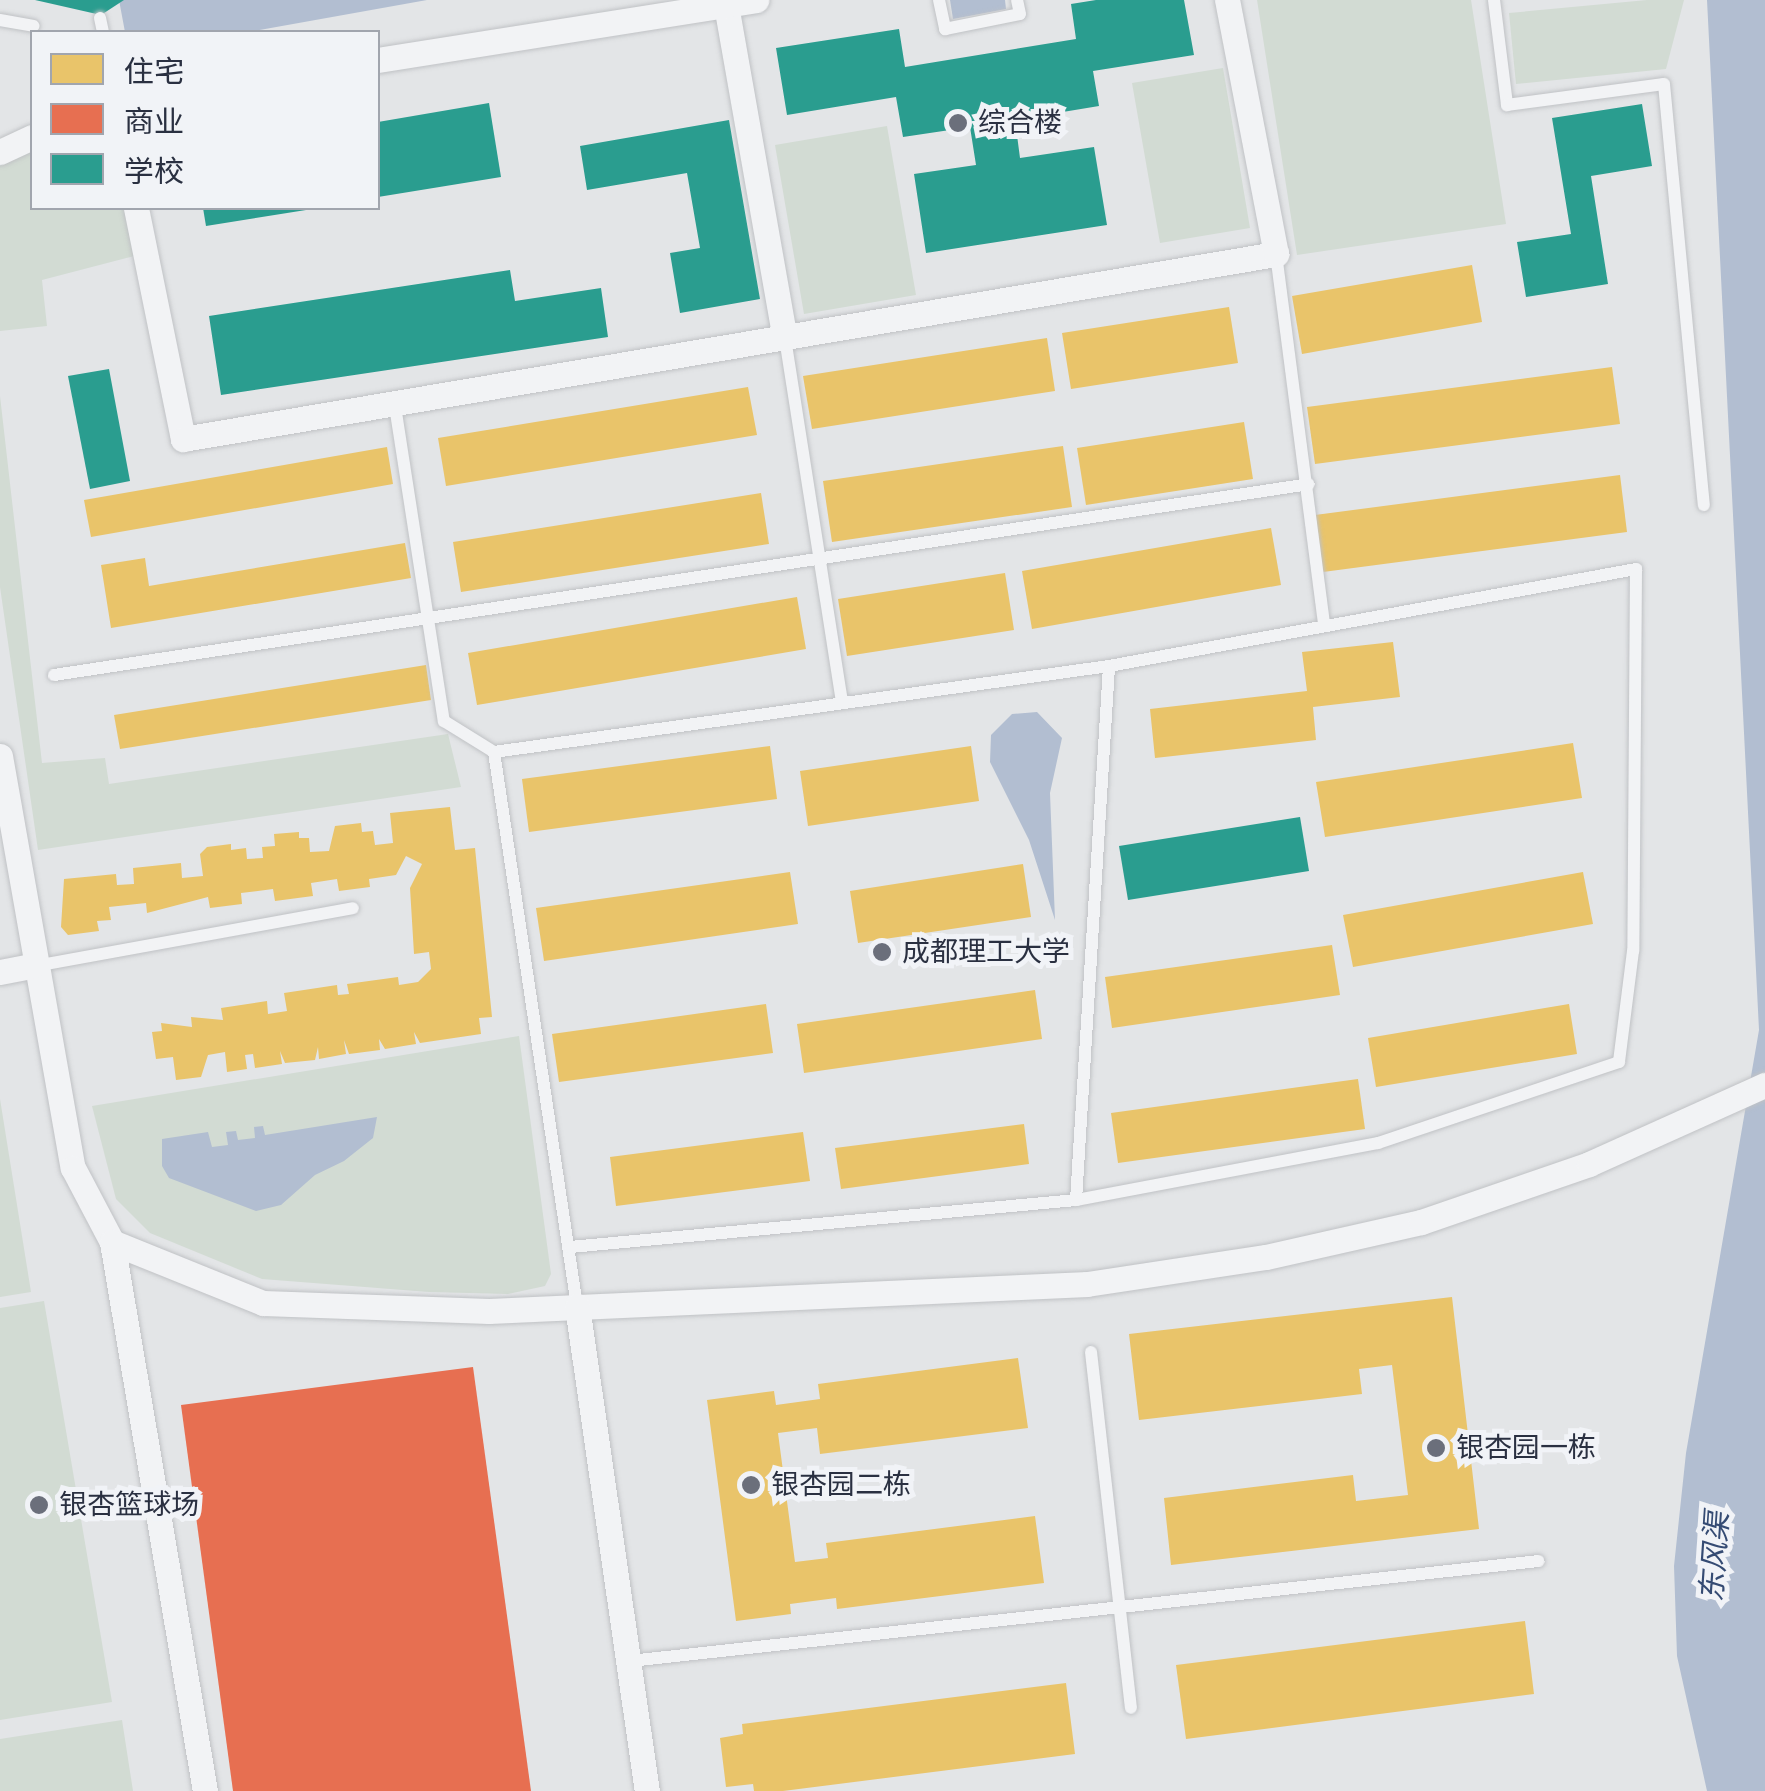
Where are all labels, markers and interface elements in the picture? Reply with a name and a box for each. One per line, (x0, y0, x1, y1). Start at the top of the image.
legend (30, 30, 380, 210)
text: 住宅 (124, 54, 184, 90)
text: 商业 (124, 104, 184, 140)
place label: 综合楼 (978, 106, 1062, 140)
marker: 综合楼 (947, 112, 969, 134)
text: 学校 (124, 154, 184, 190)
place label: 成都理工大学 (902, 935, 1070, 969)
marker: 成都理工大学 (871, 941, 893, 963)
place label: 银杏园一栋 (1456, 1431, 1596, 1465)
marker: 银杏园一栋 (1425, 1437, 1447, 1459)
place label: 银杏园二栋 (771, 1468, 911, 1502)
marker: 银杏园二栋 (740, 1474, 762, 1496)
place label: 银杏篮球场 (59, 1488, 199, 1522)
marker: 银杏篮球场 (28, 1494, 50, 1516)
water label: 东风渠 (1694, 1511, 1736, 1603)

